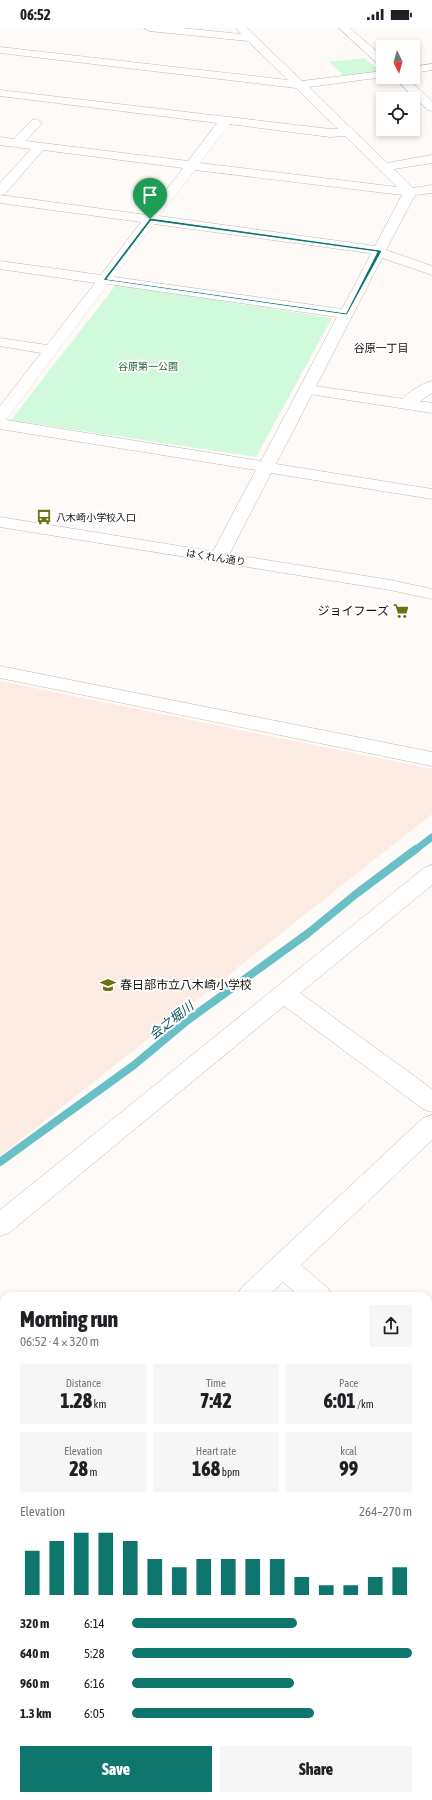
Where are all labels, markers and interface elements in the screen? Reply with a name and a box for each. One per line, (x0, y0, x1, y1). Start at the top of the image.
text: 06:52 (20, 6, 51, 23)
north arrow (376, 40, 420, 84)
map controls (376, 40, 420, 136)
button: locate (376, 92, 420, 136)
pin (133, 178, 167, 219)
icon: arrive (139, 184, 161, 206)
district label: 谷原一丁目 (354, 342, 409, 354)
park label: 谷原第一公園 (118, 361, 178, 372)
bus stop icon: 八木崎小学校入口 (35, 508, 53, 526)
place label: 八木崎小学校入口 (56, 512, 136, 523)
street label: はくれん通り (185, 547, 246, 568)
supermarket icon: ジョイフーズ (392, 602, 410, 620)
place label: ジョイフーズ (318, 604, 389, 618)
school or university icon: 春日部市立八木崎小学校 (99, 976, 117, 994)
place label: 春日部市立八木崎小学校 (120, 978, 252, 992)
water label: 会之堀川 (146, 997, 198, 1042)
button: share (370, 1305, 412, 1347)
text: Morning run (20, 1306, 118, 1332)
text: 06:52 · 4 × 320 m (20, 1334, 99, 1349)
text: Distance (66, 1377, 101, 1389)
text: Time (206, 1377, 226, 1389)
text: Pace (339, 1377, 358, 1389)
text: 1.28 (60, 1389, 92, 1412)
text: 7:42 (200, 1389, 232, 1412)
text: 6:01 (324, 1389, 356, 1412)
text: km (92, 1398, 106, 1410)
text: /km (356, 1398, 374, 1410)
text: Elevation (64, 1445, 102, 1457)
text: Heart rate (196, 1445, 236, 1457)
text: kcal (340, 1445, 357, 1457)
text: 28 (69, 1457, 88, 1480)
text: 168 (192, 1457, 220, 1480)
text: 99 (339, 1457, 358, 1480)
text: m (88, 1466, 97, 1478)
text: bpm (220, 1466, 240, 1478)
text: Elevation (20, 1504, 65, 1519)
text: 264–270 m (359, 1504, 412, 1519)
text: 320 m (20, 1616, 49, 1631)
text: 6:14 (84, 1616, 105, 1631)
text: 640 m (20, 1646, 49, 1661)
text: 5:28 (84, 1646, 105, 1661)
text: 960 m (20, 1676, 49, 1691)
text: 6:16 (84, 1676, 105, 1691)
text: 1.3 km (20, 1706, 51, 1721)
text: 6:05 (84, 1706, 105, 1721)
button: Save (20, 1746, 212, 1792)
button: Share (220, 1746, 412, 1792)

